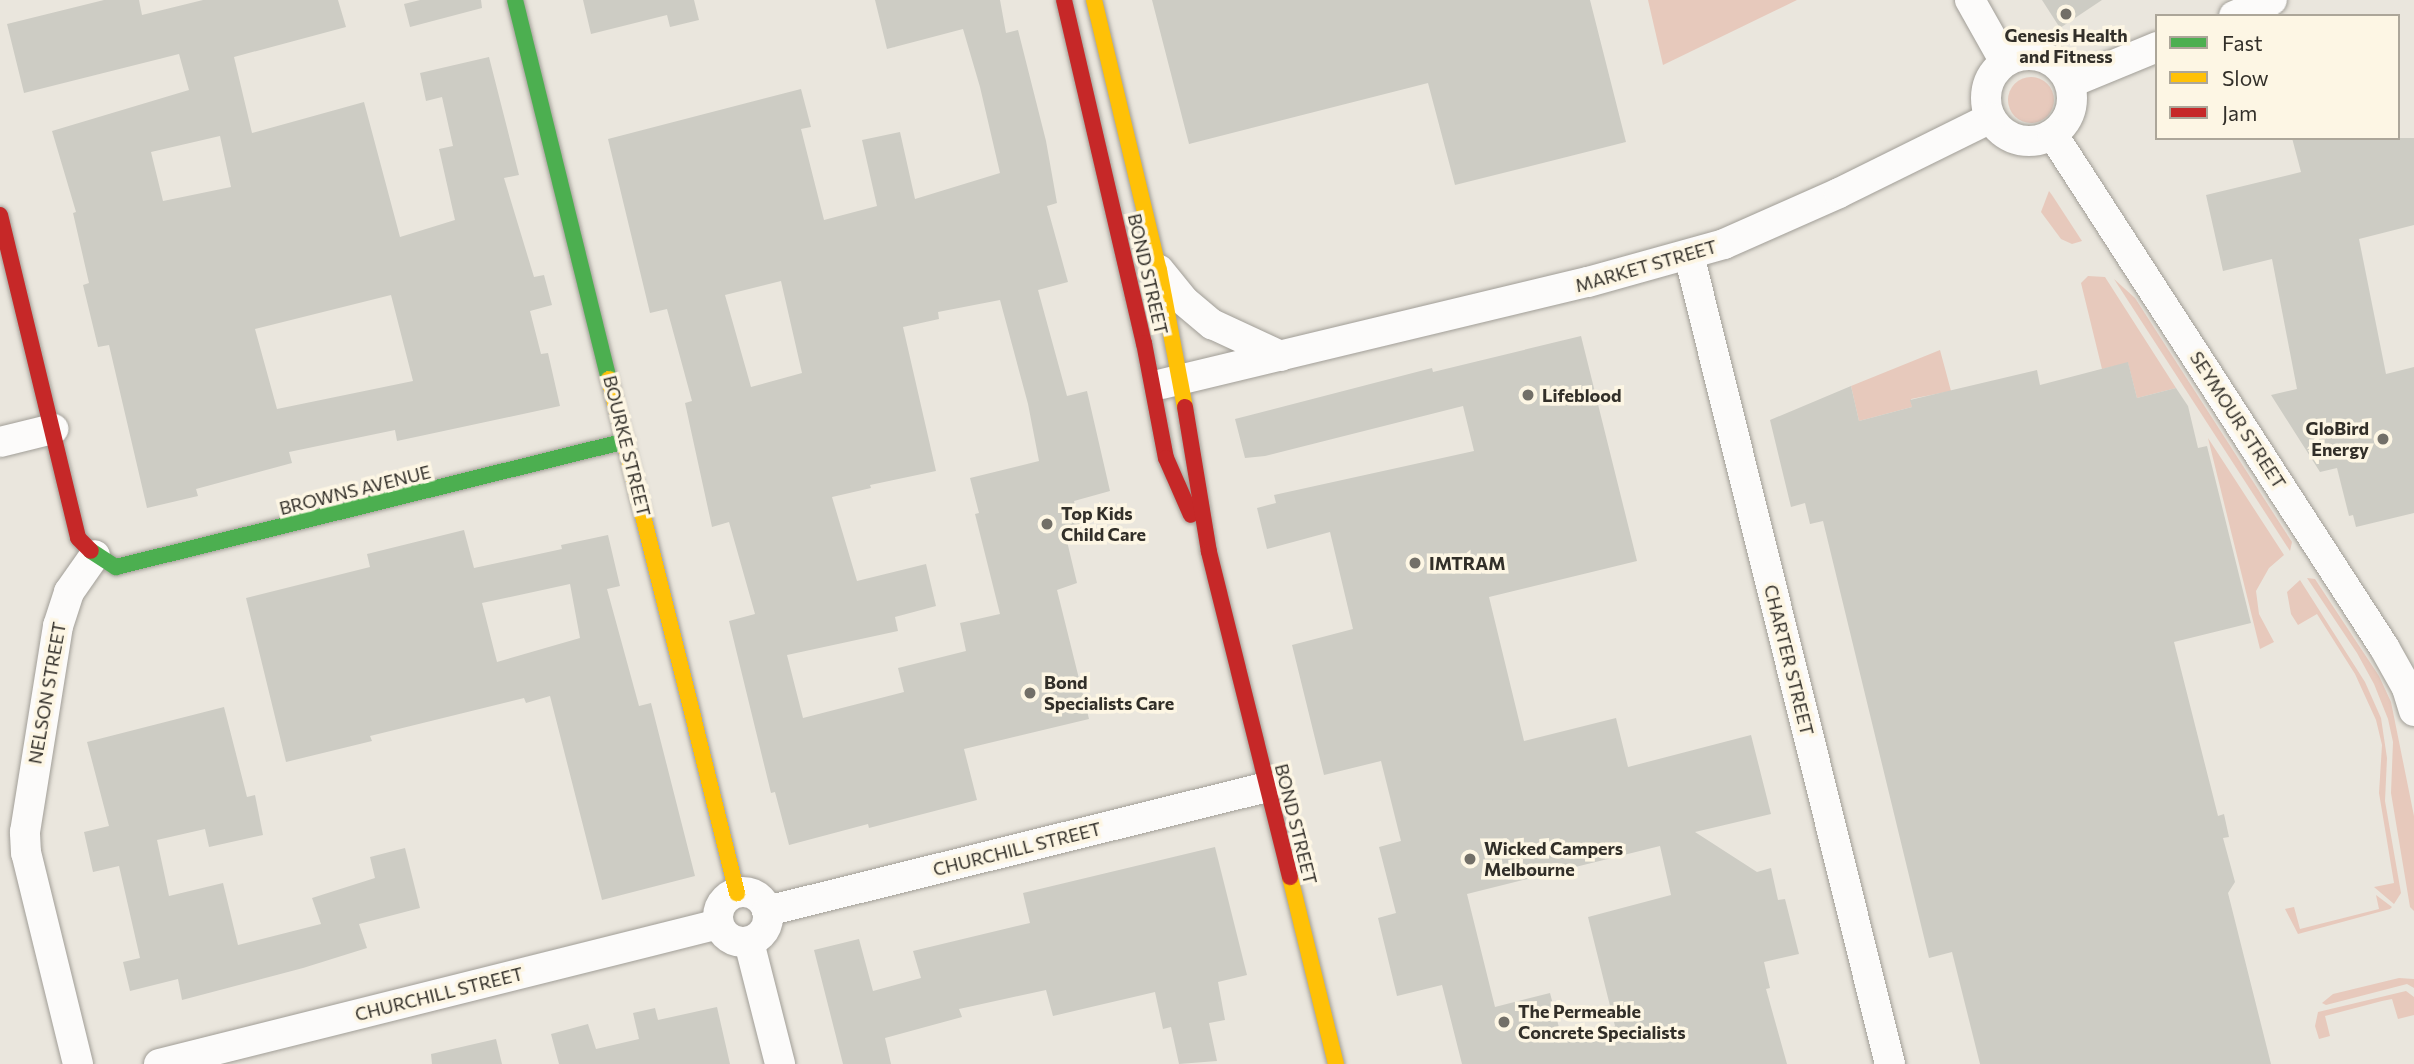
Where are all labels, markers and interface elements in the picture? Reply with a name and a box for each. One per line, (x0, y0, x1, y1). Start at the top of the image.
marker: Genesis Health and Fitness (2058, 6, 2074, 22)
legend (2155, 14, 2400, 140)
place label: Genesis Health and Fitness (2004, 25, 2128, 68)
text: Fast (2222, 30, 2263, 55)
text: Slow (2222, 65, 2269, 90)
text: Jam (2222, 100, 2257, 125)
street label: BOND STREET (1124, 211, 1172, 337)
street label: MARKET STREET (1573, 235, 1719, 297)
street label: SEYMOUR STREET (2186, 347, 2290, 493)
street label: BOURKE STREET (599, 373, 655, 519)
place label: Lifeblood (1542, 384, 1622, 406)
marker: Lifeblood (1520, 387, 1536, 403)
place label: GloBird Energy (2306, 418, 2369, 460)
marker: GloBird Energy (2375, 431, 2391, 447)
street label: BROWNS AVENUE (277, 461, 433, 519)
place label: Top Kids Child Care (1061, 503, 1146, 546)
marker: Top Kids Child Care (1039, 516, 1055, 532)
place label: IMTRAM (1429, 552, 1506, 574)
marker: IMTRAM (1407, 555, 1423, 571)
street label: CHARTER STREET (1760, 582, 1818, 738)
street label: NELSON STREET (24, 620, 70, 766)
place label: Bond Specialists Care (1044, 672, 1174, 714)
marker: Bond Specialists Care (1022, 685, 1038, 701)
street label: BOND STREET (1271, 762, 1321, 886)
street label: CHURCHILL STREET (931, 818, 1103, 880)
place label: Wicked Campers Melbourne (1484, 838, 1623, 880)
marker: Wicked Campers Melbourne (1462, 851, 1478, 867)
street label: CHURCHILL STREET (353, 963, 525, 1025)
place label: The Permeable Concrete Specialists (1518, 1001, 1686, 1044)
marker: The Permeable Concrete Specialists (1496, 1014, 1512, 1030)

